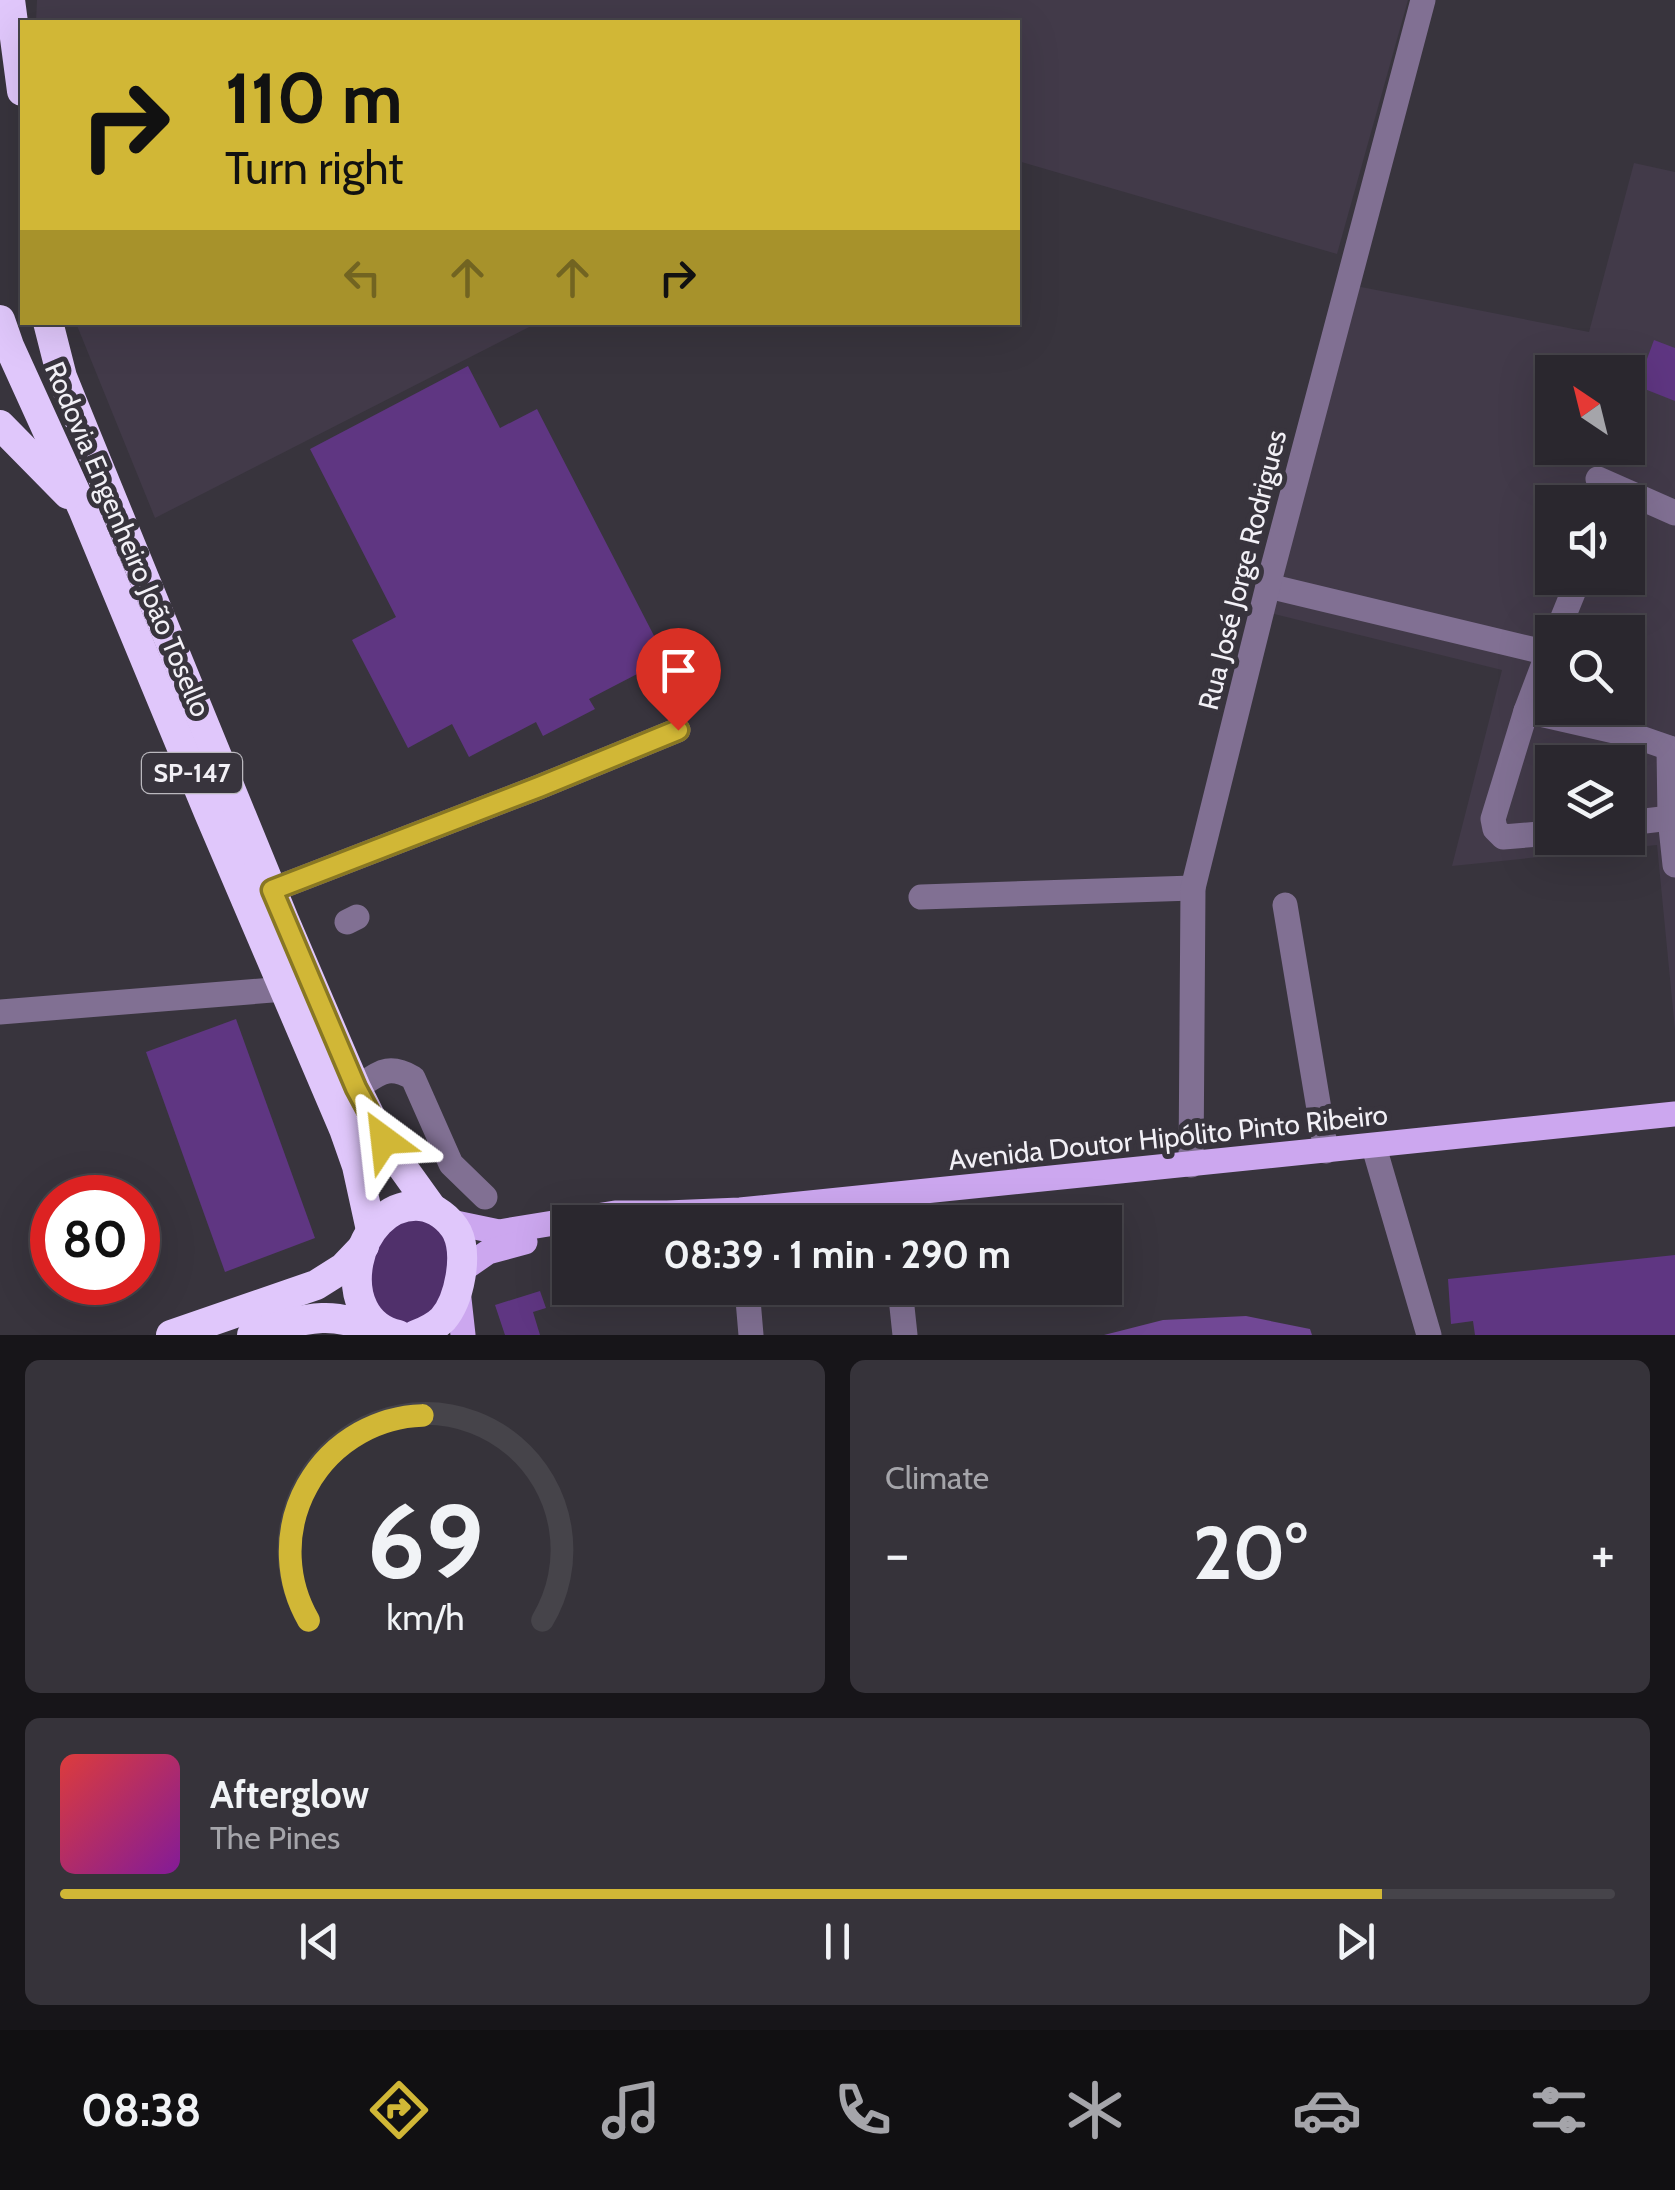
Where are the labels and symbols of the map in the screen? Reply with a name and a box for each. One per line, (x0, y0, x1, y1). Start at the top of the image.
north arrow (1535, 355, 1645, 465)
street label: Rodovia Engenheiro João Tosello (38, 356, 218, 722)
street label: Rua José Jorge Rodrigues (1191, 426, 1293, 714)
pin (636, 628, 721, 731)
road number: SP-147 (142, 753, 242, 793)
position arrow (332, 1088, 436, 1192)
street label: Avenida Doutor Hipólito Pinto Ribeiro (947, 1097, 1389, 1177)
speed limit sign: 80 (30, 1175, 160, 1305)

